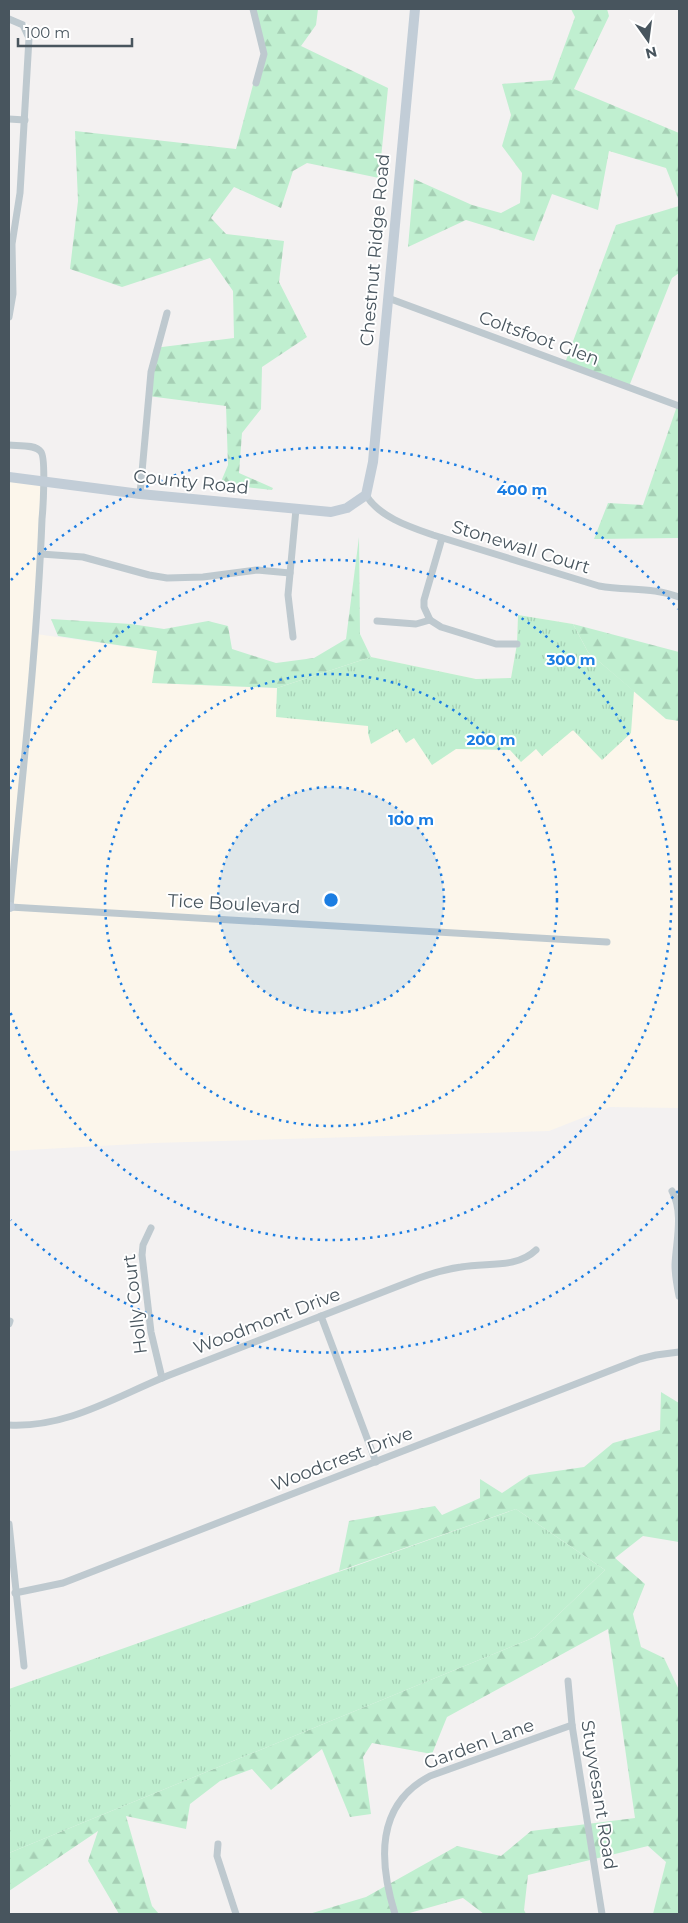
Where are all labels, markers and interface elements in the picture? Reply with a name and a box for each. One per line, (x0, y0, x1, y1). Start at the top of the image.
scale bar (18, 15, 131, 47)
north arrow (623, 15, 673, 65)
text: 100 m (25, 23, 70, 42)
text: N (643, 43, 659, 63)
street label: Chestnut Ridge Road (356, 153, 394, 347)
street label: Coltsfoot Glen (476, 306, 602, 370)
street label: County Road (132, 465, 250, 499)
text: 400 m (497, 480, 547, 499)
street label: Stonewall Court (449, 516, 593, 578)
text: 300 m (545, 650, 596, 669)
text: 200 m (466, 730, 516, 749)
text: 100 m (388, 810, 434, 829)
street label: Tice Boulevard (167, 890, 301, 918)
centre of rings (322, 891, 340, 909)
street label: Holly Court (118, 1253, 152, 1355)
street label: Woodmont Drive (190, 1283, 344, 1359)
street label: Woodcrest Drive (268, 1422, 416, 1496)
street label: Garden Lane (421, 1714, 537, 1774)
street label: Stuyvesant Road (576, 1719, 622, 1871)

